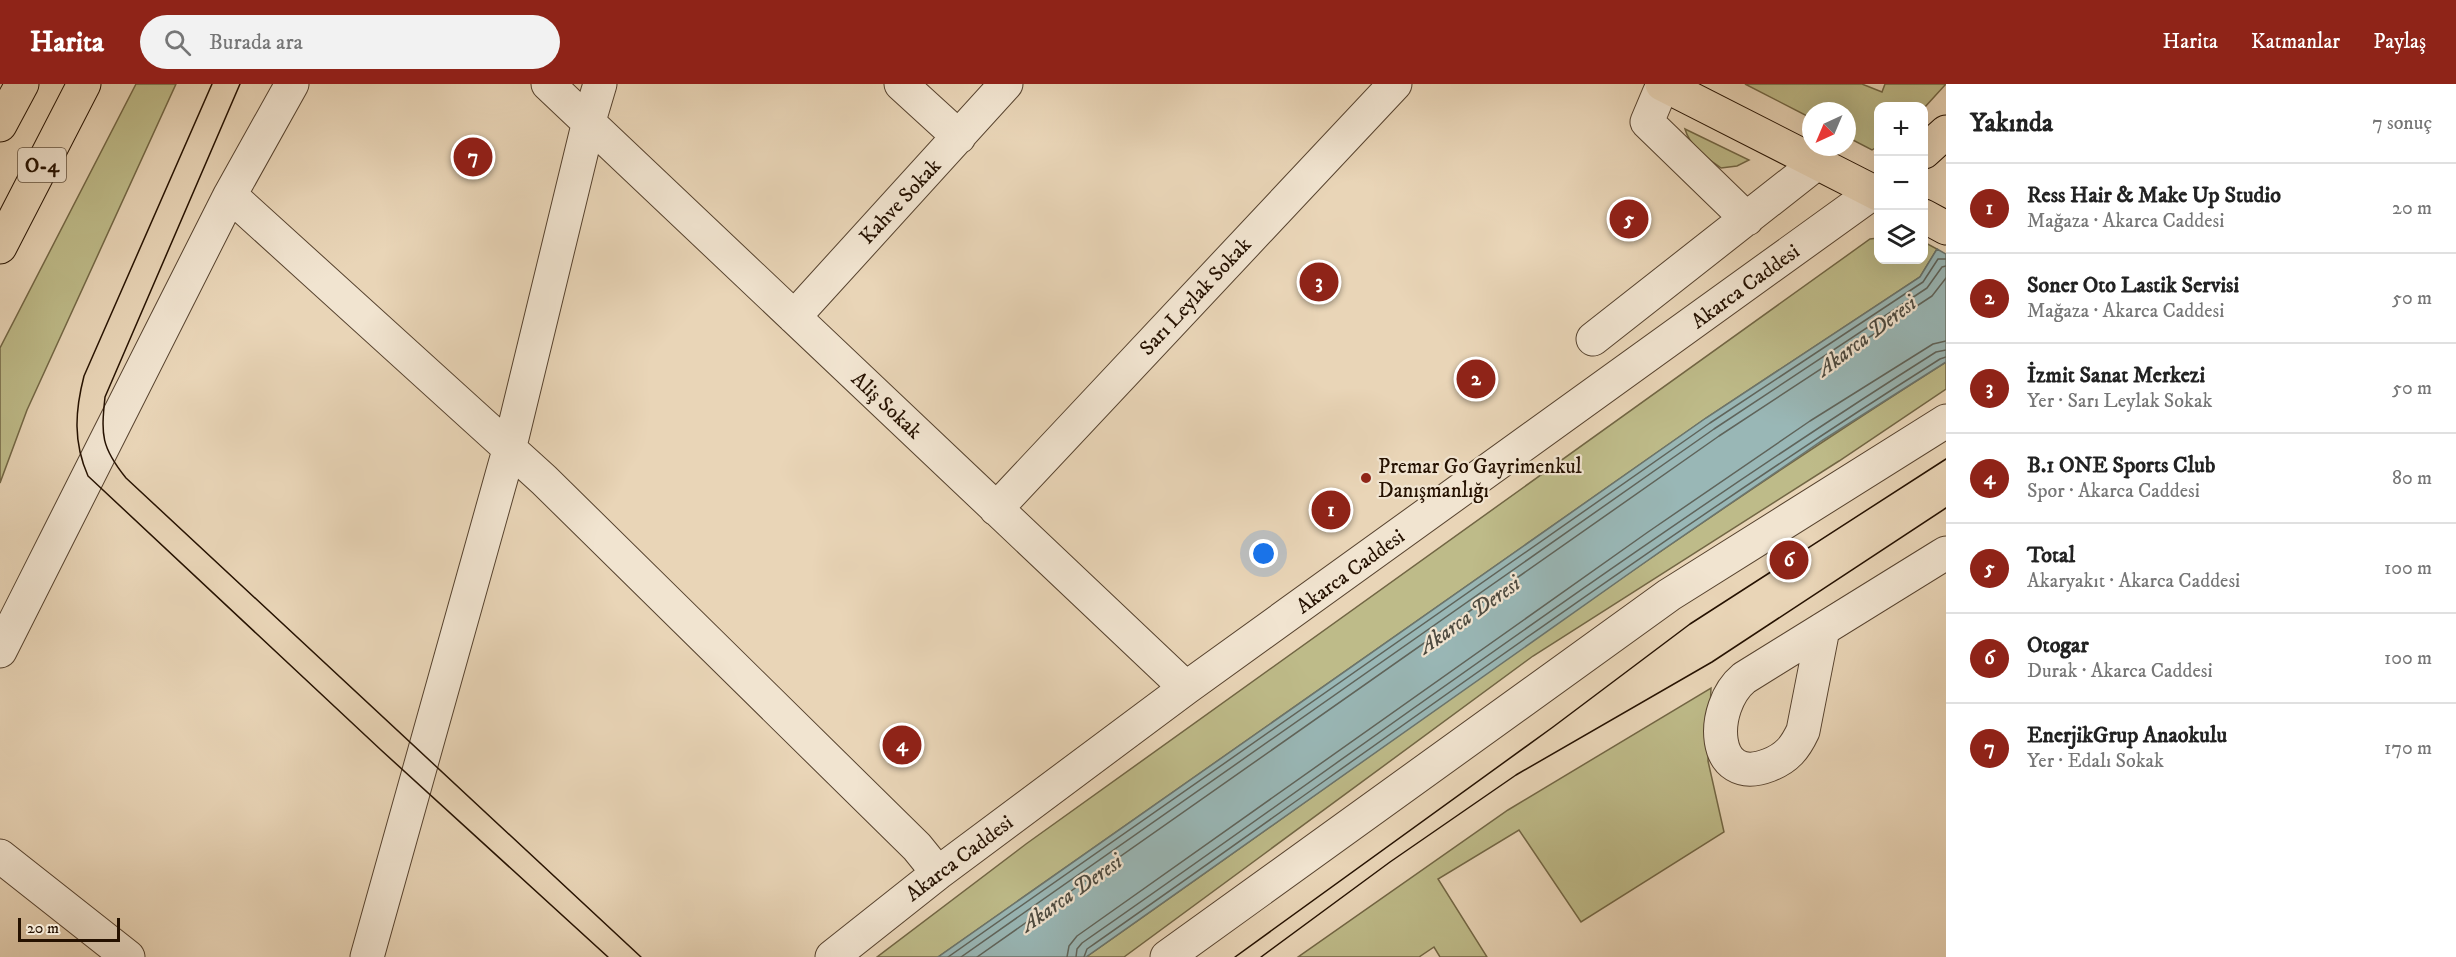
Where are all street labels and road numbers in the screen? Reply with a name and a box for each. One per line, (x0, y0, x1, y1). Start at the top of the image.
road number: O-4 (18, 148, 66, 182)
street label: Kahve Sokak (854, 153, 947, 250)
street label: Sarı Leylak Sokak (1134, 232, 1258, 361)
street label: Akarca Caddesi (1686, 239, 1805, 335)
street label: Aliş Sokak (845, 366, 928, 445)
street label: Akarca Caddesi (1291, 524, 1410, 620)
street label: Akarca Caddesi (901, 810, 1018, 908)

